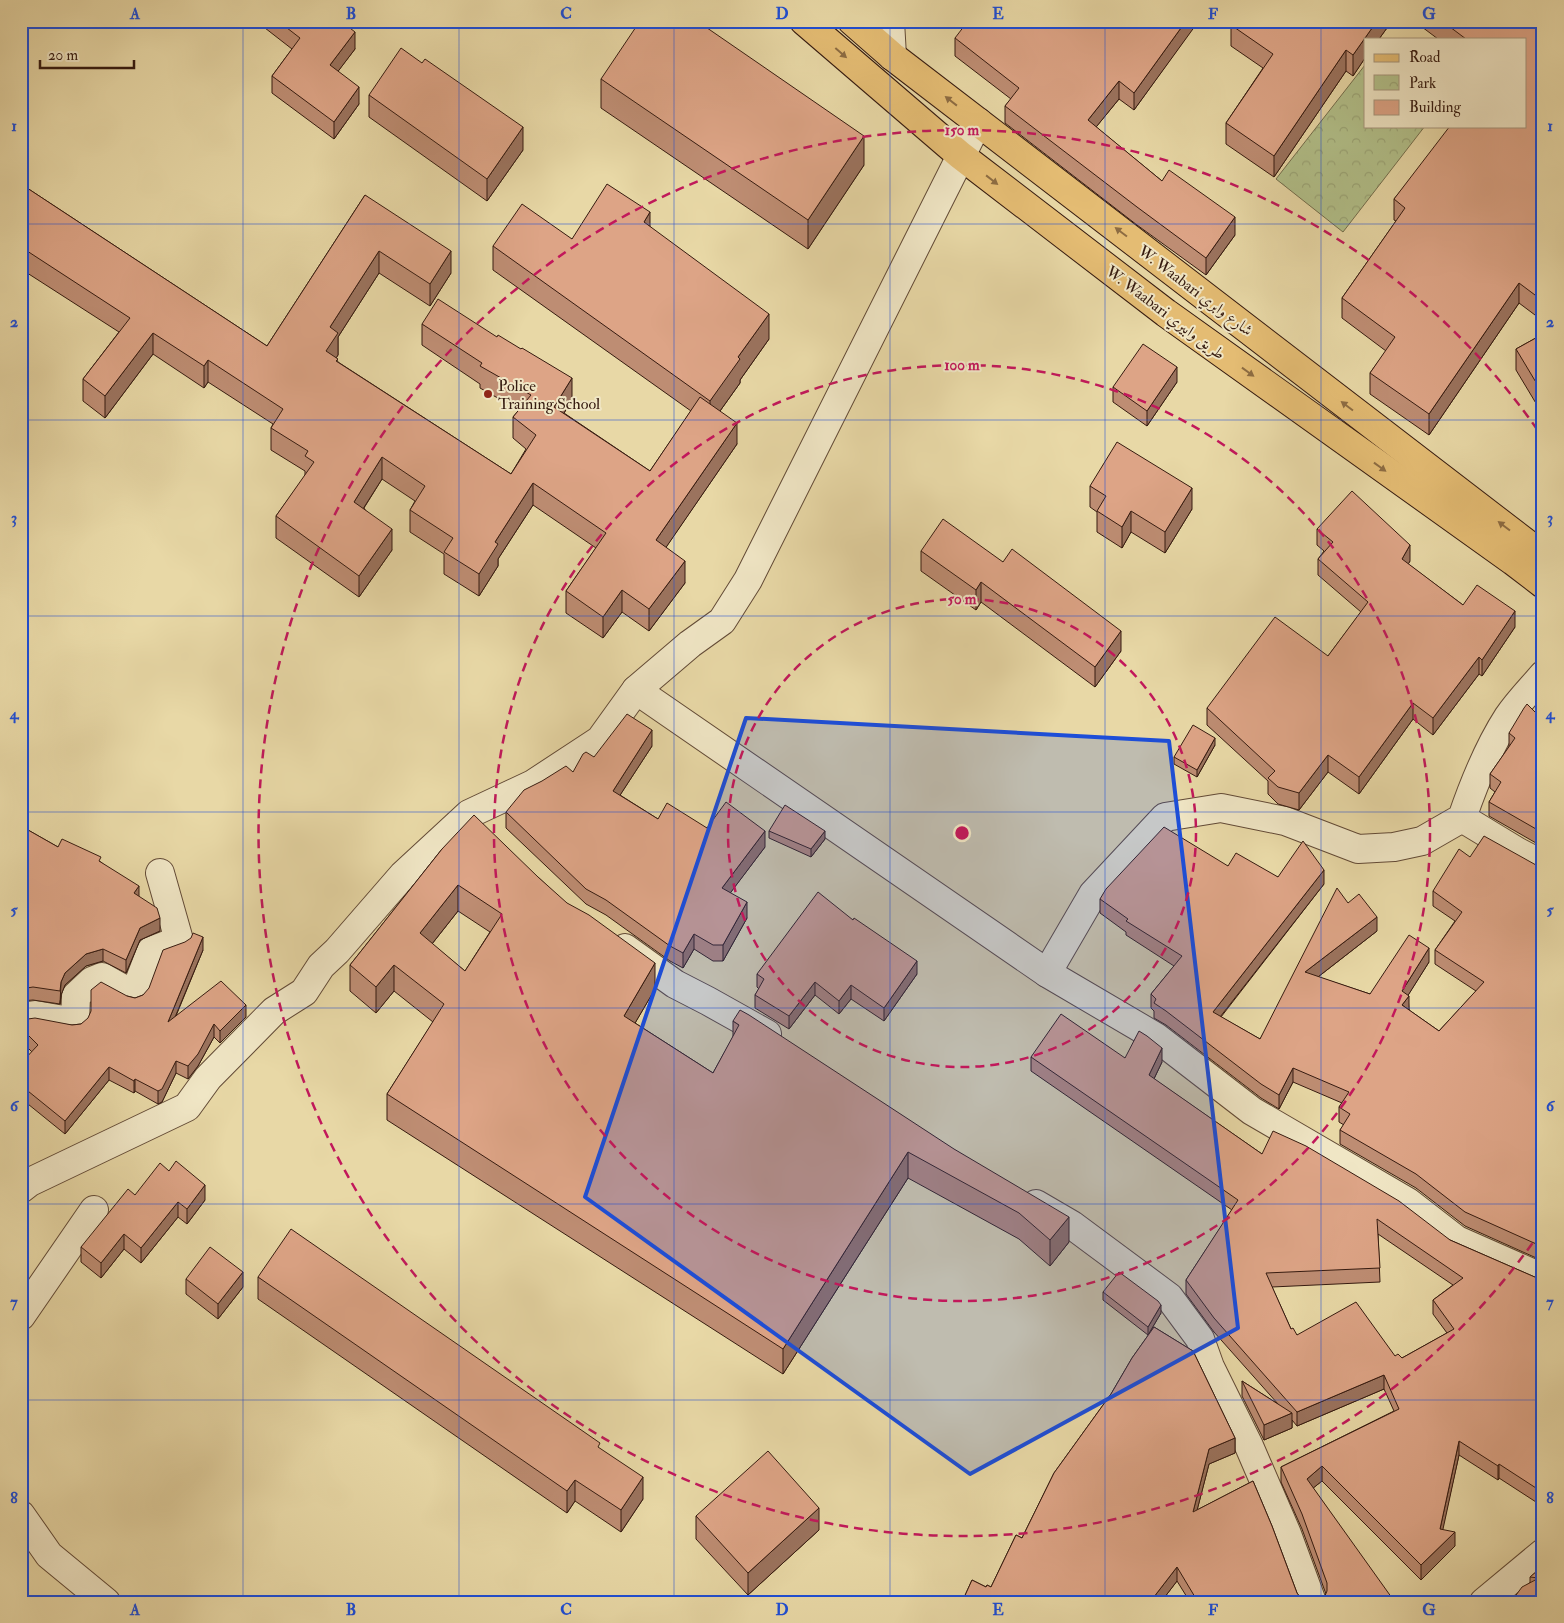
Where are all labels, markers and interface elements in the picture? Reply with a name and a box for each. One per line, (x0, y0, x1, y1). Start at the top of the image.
text: A (129, 4, 141, 24)
text: B (346, 4, 356, 24)
text: C (560, 4, 572, 24)
text: D (775, 4, 789, 24)
text: E (992, 4, 1004, 24)
text: F (1208, 4, 1218, 24)
text: G (1422, 4, 1436, 24)
scale bar (40, 38, 134, 70)
legend (1364, 38, 1526, 128)
text: 20 m (48, 46, 78, 65)
one-way arrow (834, 47, 846, 59)
text: Road (1409, 48, 1441, 67)
text: Park (1409, 74, 1436, 93)
one-way arrow (945, 96, 958, 107)
text: Building (1409, 98, 1461, 117)
text: 1 (11, 116, 17, 136)
text: 1 (1547, 116, 1553, 136)
text: 150 m (945, 121, 979, 140)
one-way arrow (985, 174, 998, 185)
one-way arrow (1115, 227, 1128, 238)
street label: W. Waabari شارع وابري (1131, 241, 1257, 343)
street label: W. Waabari طريق وابيري (1100, 261, 1229, 366)
text: 2 (10, 312, 18, 332)
text: 2 (1546, 312, 1554, 332)
text: 100 m (944, 356, 980, 375)
one-way arrow (1241, 367, 1255, 377)
place label: Police Training School (498, 376, 600, 414)
marker: Police Training School (482, 388, 494, 400)
one-way arrow (1341, 400, 1354, 411)
one-way arrow (1373, 462, 1387, 472)
text: 3 (11, 508, 17, 528)
text: 3 (1547, 508, 1553, 528)
one-way arrow (1497, 521, 1511, 531)
text: 50 m (948, 590, 977, 609)
text: 4 (9, 704, 20, 724)
text: 4 (1545, 704, 1556, 724)
centre of rings (953, 824, 971, 842)
text: 5 (10, 900, 18, 920)
text: 5 (1546, 900, 1554, 920)
text: 6 (10, 1096, 20, 1116)
text: 6 (1546, 1096, 1556, 1116)
text: 7 (10, 1292, 18, 1312)
text: 7 (1546, 1292, 1554, 1312)
text: 8 (10, 1488, 18, 1508)
text: 8 (1546, 1488, 1554, 1508)
text: A (129, 1600, 141, 1620)
text: B (346, 1600, 356, 1620)
text: C (560, 1600, 572, 1620)
text: D (775, 1600, 789, 1620)
text: E (992, 1600, 1004, 1620)
text: F (1208, 1600, 1218, 1620)
text: G (1422, 1600, 1436, 1620)

